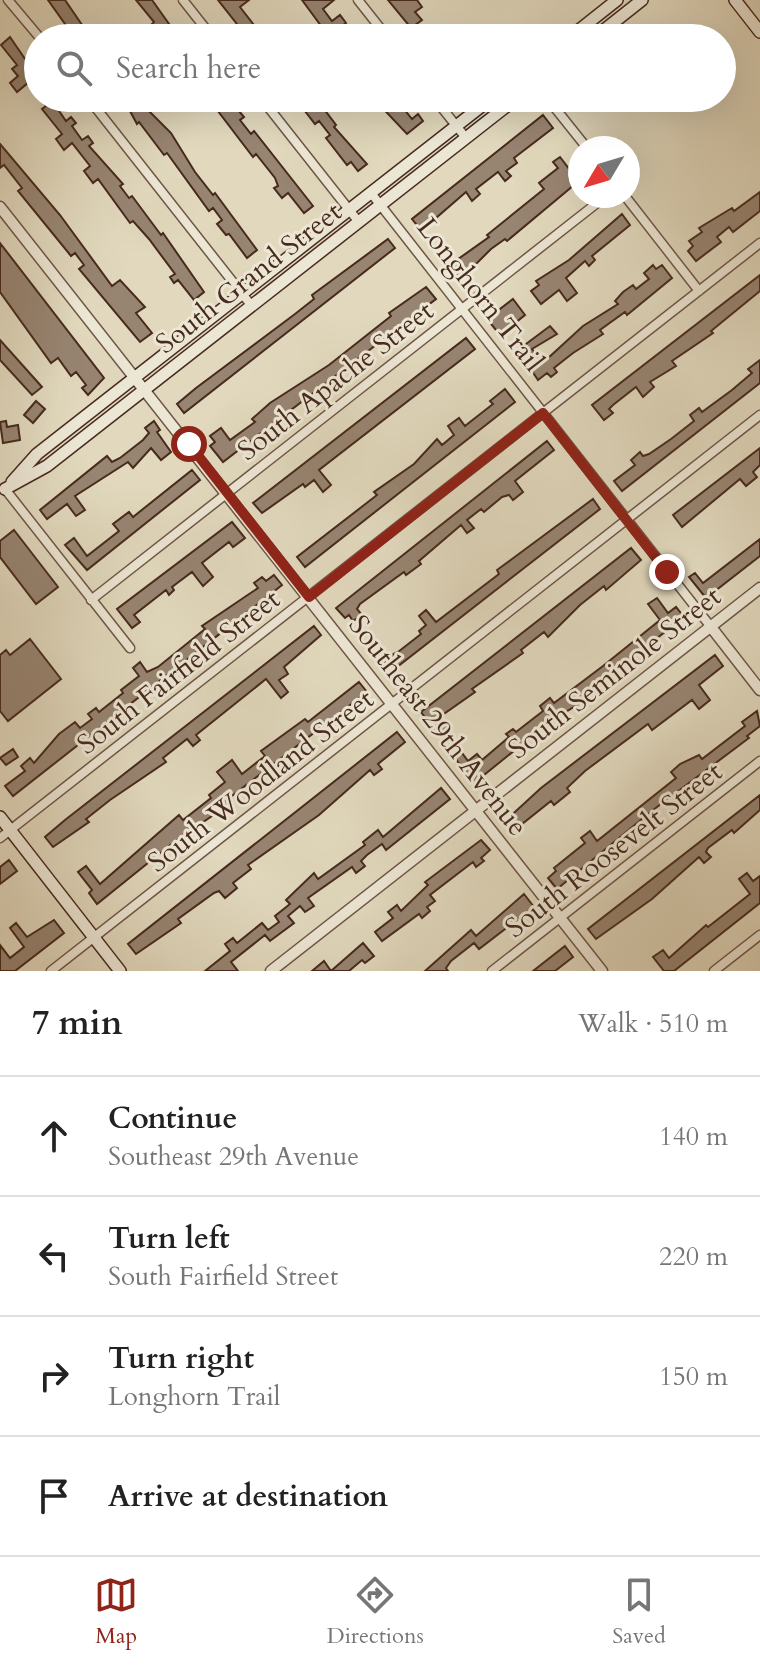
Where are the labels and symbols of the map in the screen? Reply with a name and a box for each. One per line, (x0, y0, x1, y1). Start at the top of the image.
north arrow (568, 136, 640, 208)
street label: South Grand Street (148, 193, 350, 362)
street label: Longhorn Trail (408, 210, 552, 379)
street label: South Apache Street (230, 292, 442, 469)
route start (171, 426, 207, 462)
route end (649, 554, 685, 590)
street label: South Seminole Street (500, 578, 729, 768)
street label: South Fairfield Street (69, 580, 288, 763)
street label: Southeast 29th Avenue (340, 607, 536, 844)
street label: South Woodland Street (140, 680, 382, 881)
street label: South Roosevelt Street (497, 753, 730, 947)

